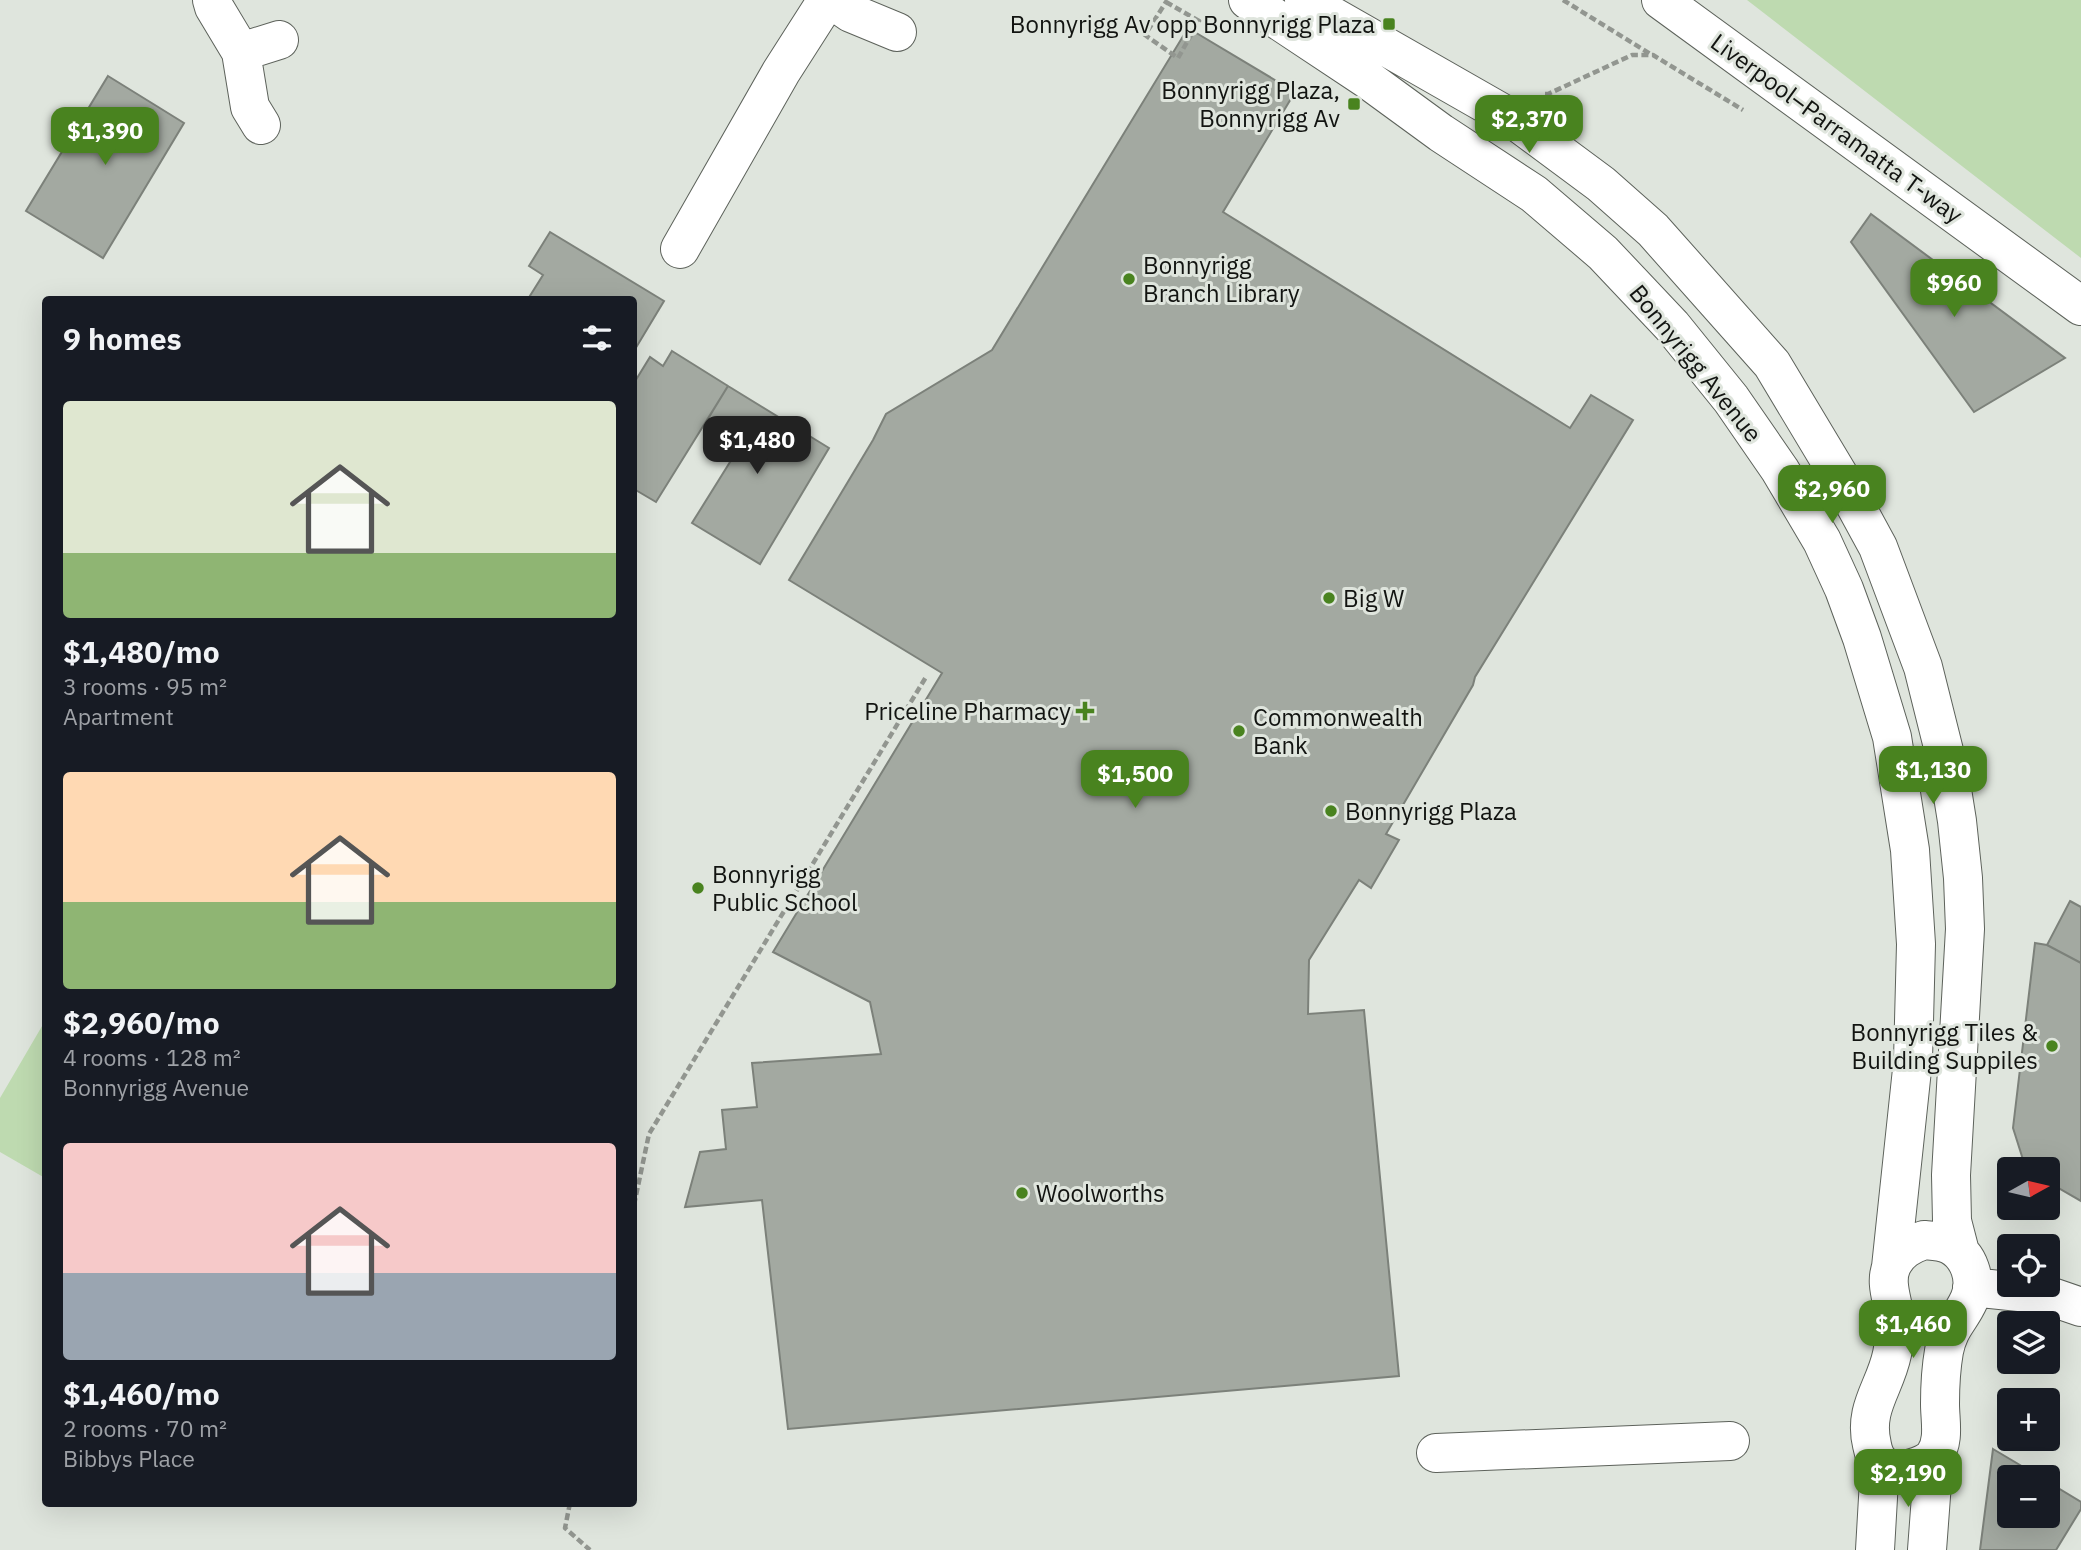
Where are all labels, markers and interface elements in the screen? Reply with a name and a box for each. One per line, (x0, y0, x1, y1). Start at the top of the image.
place label: Bonnyrigg Av opp Bonnyrigg Plaza (1010, 8, 1375, 40)
marker: Bonnyrigg Av opp Bonnyrigg Plaza (1381, 16, 1397, 32)
street label: Liverpool–Parramatta T-way (1705, 26, 1969, 230)
place label: Bonnyrigg Plaza, Bonnyrigg Av (1161, 74, 1340, 134)
marker: Bonnyrigg Plaza, Bonnyrigg Av (1346, 96, 1362, 112)
pin: $2,370 (1472, 96, 1586, 155)
text: $2,370 (1491, 103, 1567, 133)
pin: $1,390 (48, 108, 162, 167)
text: $1,390 (67, 115, 143, 145)
place label: Bonnyrigg Branch Library (1143, 249, 1300, 309)
pin: $960 (1913, 260, 1995, 319)
text: $960 (1926, 267, 1982, 297)
marker: Bonnyrigg Branch Library (1121, 271, 1137, 287)
street label: Bonnyrigg Avenue (1622, 277, 1770, 449)
text: 9 homes (63, 319, 182, 358)
icon: filters (578, 319, 616, 357)
pin: $1,480 (700, 416, 814, 476)
text: $1,480 (719, 424, 795, 454)
icon: home (277, 446, 403, 572)
pin: $2,960 (1775, 466, 1889, 525)
text: $2,960 (1794, 473, 1870, 503)
place label: Big W (1343, 582, 1404, 614)
marker: Big W (1321, 590, 1337, 606)
text: $1,480/mo (63, 632, 220, 671)
text: 3 rooms · 95 m² (63, 671, 227, 701)
place label: Priceline Pharmacy (864, 695, 1071, 727)
text: Apartment (63, 701, 174, 731)
place label: Commonwealth Bank (1253, 701, 1423, 761)
marker: Priceline Pharmacy (1077, 703, 1093, 719)
marker: Commonwealth Bank (1231, 723, 1247, 739)
pin: $1,130 (1876, 746, 1990, 806)
pin: $1,500 (1078, 750, 1192, 810)
text: $1,130 (1895, 754, 1971, 784)
text: $1,500 (1097, 758, 1173, 788)
place label: Bonnyrigg Plaza (1345, 795, 1517, 827)
marker: Bonnyrigg Plaza (1323, 803, 1339, 819)
icon: home (277, 817, 403, 943)
place label: Bonnyrigg Public School (712, 858, 857, 918)
marker: Bonnyrigg Public School (690, 880, 706, 896)
text: $2,960/mo (63, 1003, 220, 1042)
place label: Bonnyrigg Tiles & Building Suppiles (1851, 1016, 2038, 1076)
marker: Bonnyrigg Tiles & Building Suppiles (2044, 1038, 2060, 1054)
text: 4 rooms · 128 m² (63, 1042, 241, 1072)
text: Bonnyrigg Avenue (63, 1072, 249, 1102)
north arrow (1997, 1157, 2060, 1220)
map controls (1997, 1157, 2060, 1528)
place label: Woolworths (1036, 1177, 1165, 1209)
marker: Woolworths (1014, 1185, 1030, 1201)
icon: home (277, 1188, 403, 1314)
button: locate (1997, 1234, 2060, 1297)
pin: $1,460 (1856, 1300, 1970, 1360)
text: $1,460 (1875, 1308, 1951, 1338)
button: layers (1997, 1311, 2060, 1374)
text: $1,460/mo (63, 1374, 220, 1413)
button: + (1997, 1388, 2060, 1451)
text: 2 rooms · 70 m² (63, 1413, 227, 1443)
text: Bibbys Place (63, 1443, 195, 1473)
pin: $2,190 (1851, 1450, 1965, 1509)
text: $2,190 (1870, 1457, 1946, 1487)
button: − (1997, 1465, 2060, 1528)

